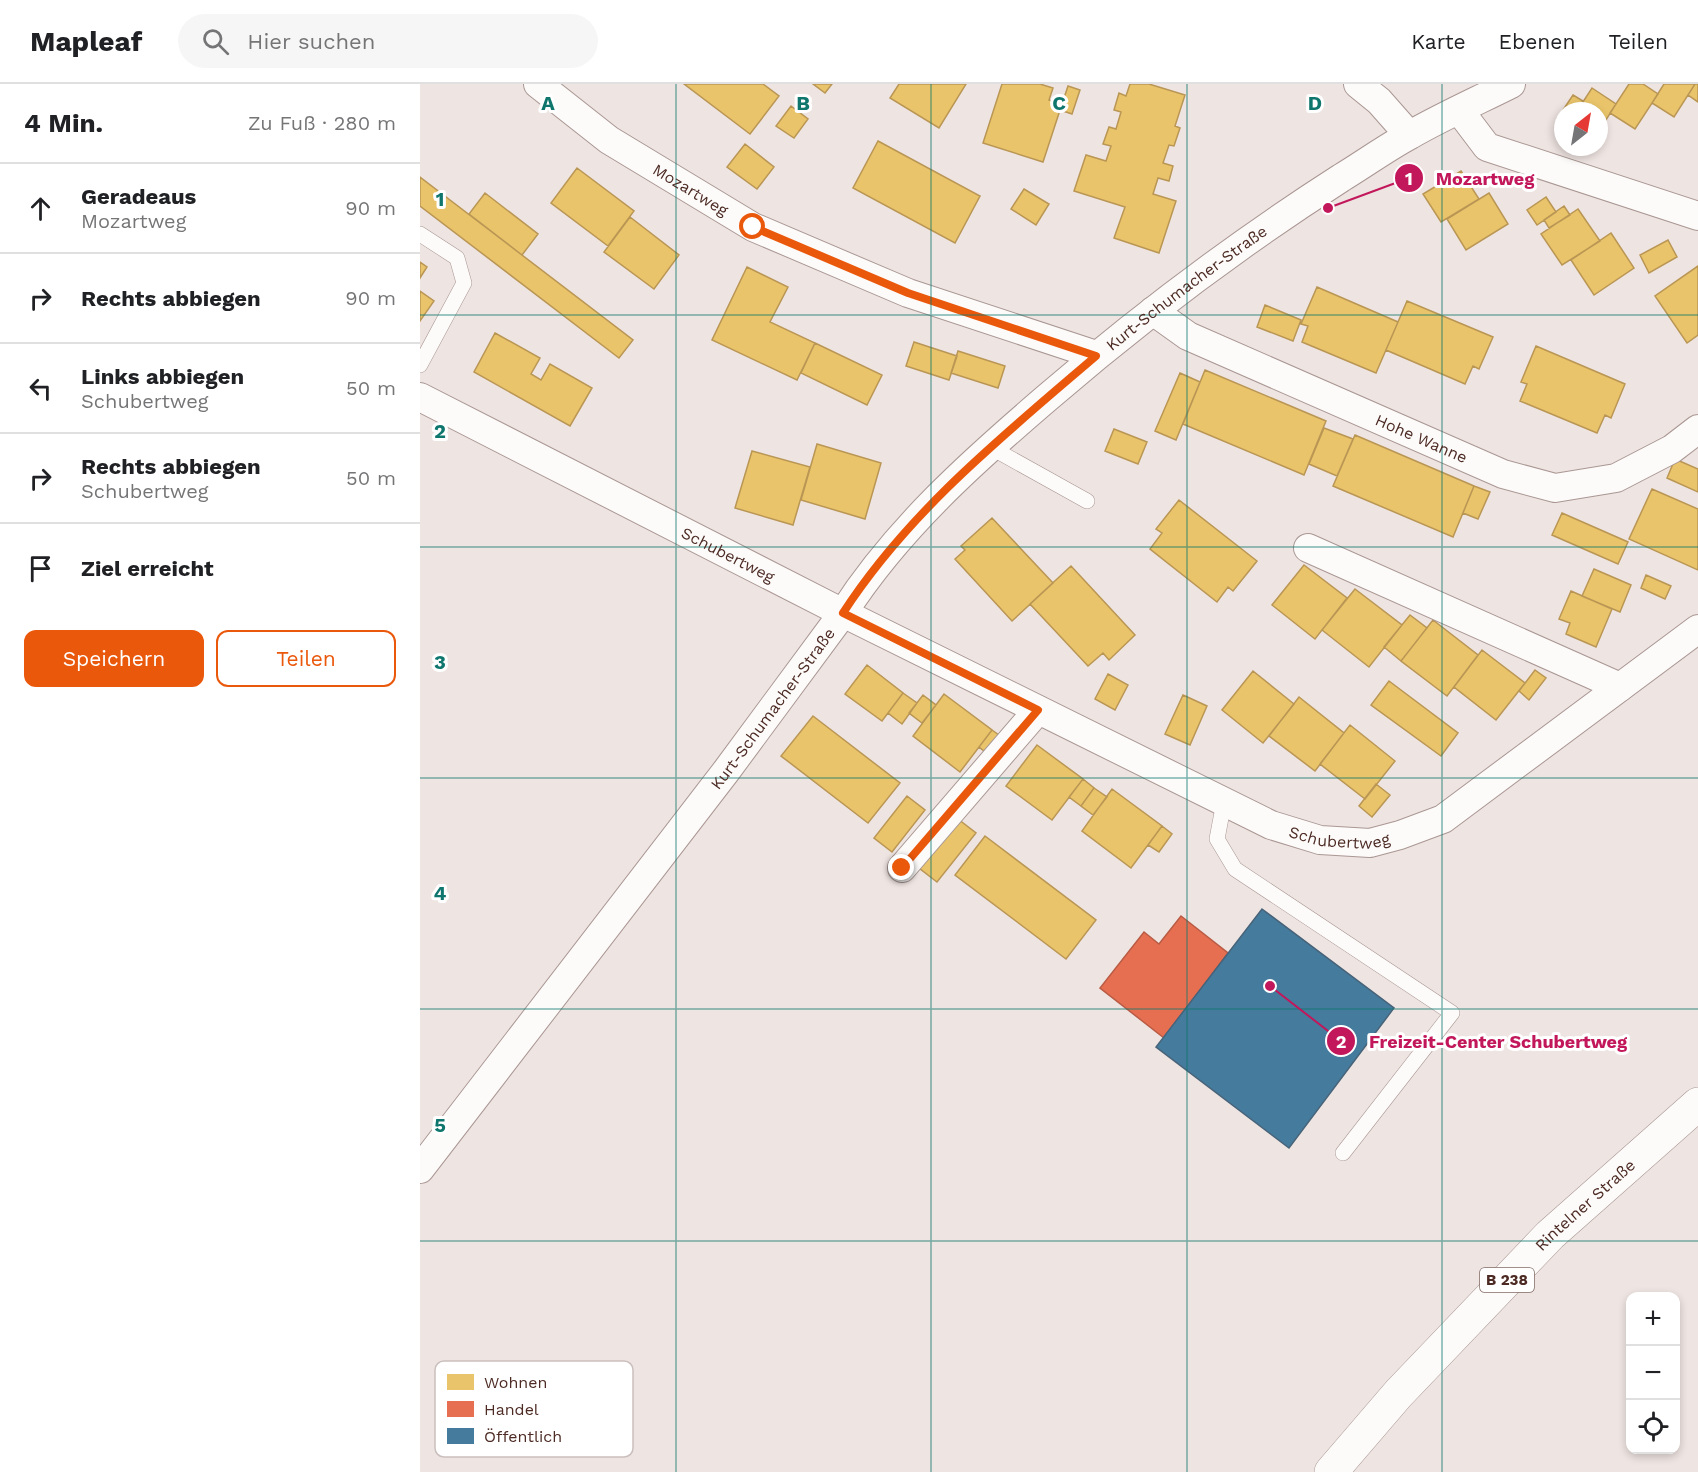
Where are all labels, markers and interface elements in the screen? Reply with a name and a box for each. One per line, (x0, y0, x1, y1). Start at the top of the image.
search box (178, 14, 598, 68)
text: Mapleaf (30, 25, 142, 58)
icon: search (199, 25, 232, 58)
text: Hier suchen (247, 29, 375, 54)
text: Karte (1411, 29, 1466, 54)
text: Ebenen (1499, 29, 1575, 54)
text: Teilen (1608, 29, 1668, 54)
text: A (541, 91, 555, 115)
text: B (796, 91, 810, 115)
text: C (1052, 91, 1066, 115)
text: D (1308, 91, 1322, 115)
north arrow (1554, 102, 1608, 156)
text: 4 Min. (24, 108, 103, 138)
text: Zu Fuß · 280 m (248, 111, 396, 135)
street label: Mozartweg (650, 159, 732, 220)
callout: Mozartweg (1394, 160, 1546, 196)
text: 1 (1405, 168, 1413, 189)
text: Mozartweg (1436, 168, 1535, 189)
text: Geradeaus (81, 184, 196, 209)
text: 1 (436, 187, 444, 211)
icon: ahead (24, 192, 57, 225)
text: 90 m (345, 196, 396, 220)
text: Mozartweg (81, 209, 186, 233)
route start (739, 213, 765, 239)
street label: Kurt-Schumacher-Straße (1102, 221, 1270, 354)
icon: right (24, 282, 57, 315)
text: Rechts abbiegen (81, 286, 261, 311)
text: 90 m (345, 286, 396, 310)
text: Links abbiegen (81, 364, 244, 389)
icon: left (24, 372, 57, 405)
text: 50 m (346, 376, 396, 400)
text: Schubertweg (81, 389, 208, 413)
street label: Hohe Wanne (1373, 410, 1470, 467)
text: 2 (434, 419, 446, 443)
text: Rechts abbiegen (81, 454, 261, 479)
icon: right (24, 462, 57, 495)
text: 50 m (346, 466, 396, 490)
text: Schubertweg (81, 479, 208, 503)
street label: Schubertweg (678, 523, 778, 586)
icon: arrive (24, 552, 57, 585)
text: Ziel erreicht (81, 556, 214, 581)
street label: Kurt-Schumacher-Straße (706, 624, 838, 793)
button: Speichern (24, 630, 204, 687)
button: Teilen (216, 630, 396, 687)
text: 3 (434, 650, 446, 674)
street label: Schubertweg (1287, 822, 1392, 853)
route end (888, 854, 914, 880)
text: 4 (434, 881, 447, 905)
callout: Freizeit-Center Schubertweg (1326, 1023, 1639, 1059)
text: 2 (1336, 1031, 1346, 1052)
text: Freizeit-Center Schubertweg (1369, 1031, 1628, 1052)
text: 5 (434, 1113, 446, 1137)
street label: Rintelner Straße (1531, 1155, 1639, 1254)
road number: B 238 (1480, 1268, 1534, 1292)
map controls (1626, 1292, 1680, 1454)
button: + (1626, 1292, 1680, 1346)
button: − (1626, 1346, 1680, 1400)
legend (435, 1361, 633, 1457)
text: Wohnen (484, 1373, 547, 1392)
text: Handel (484, 1400, 539, 1419)
button: locate (1626, 1400, 1680, 1454)
text: Öffentlich (484, 1427, 562, 1446)

